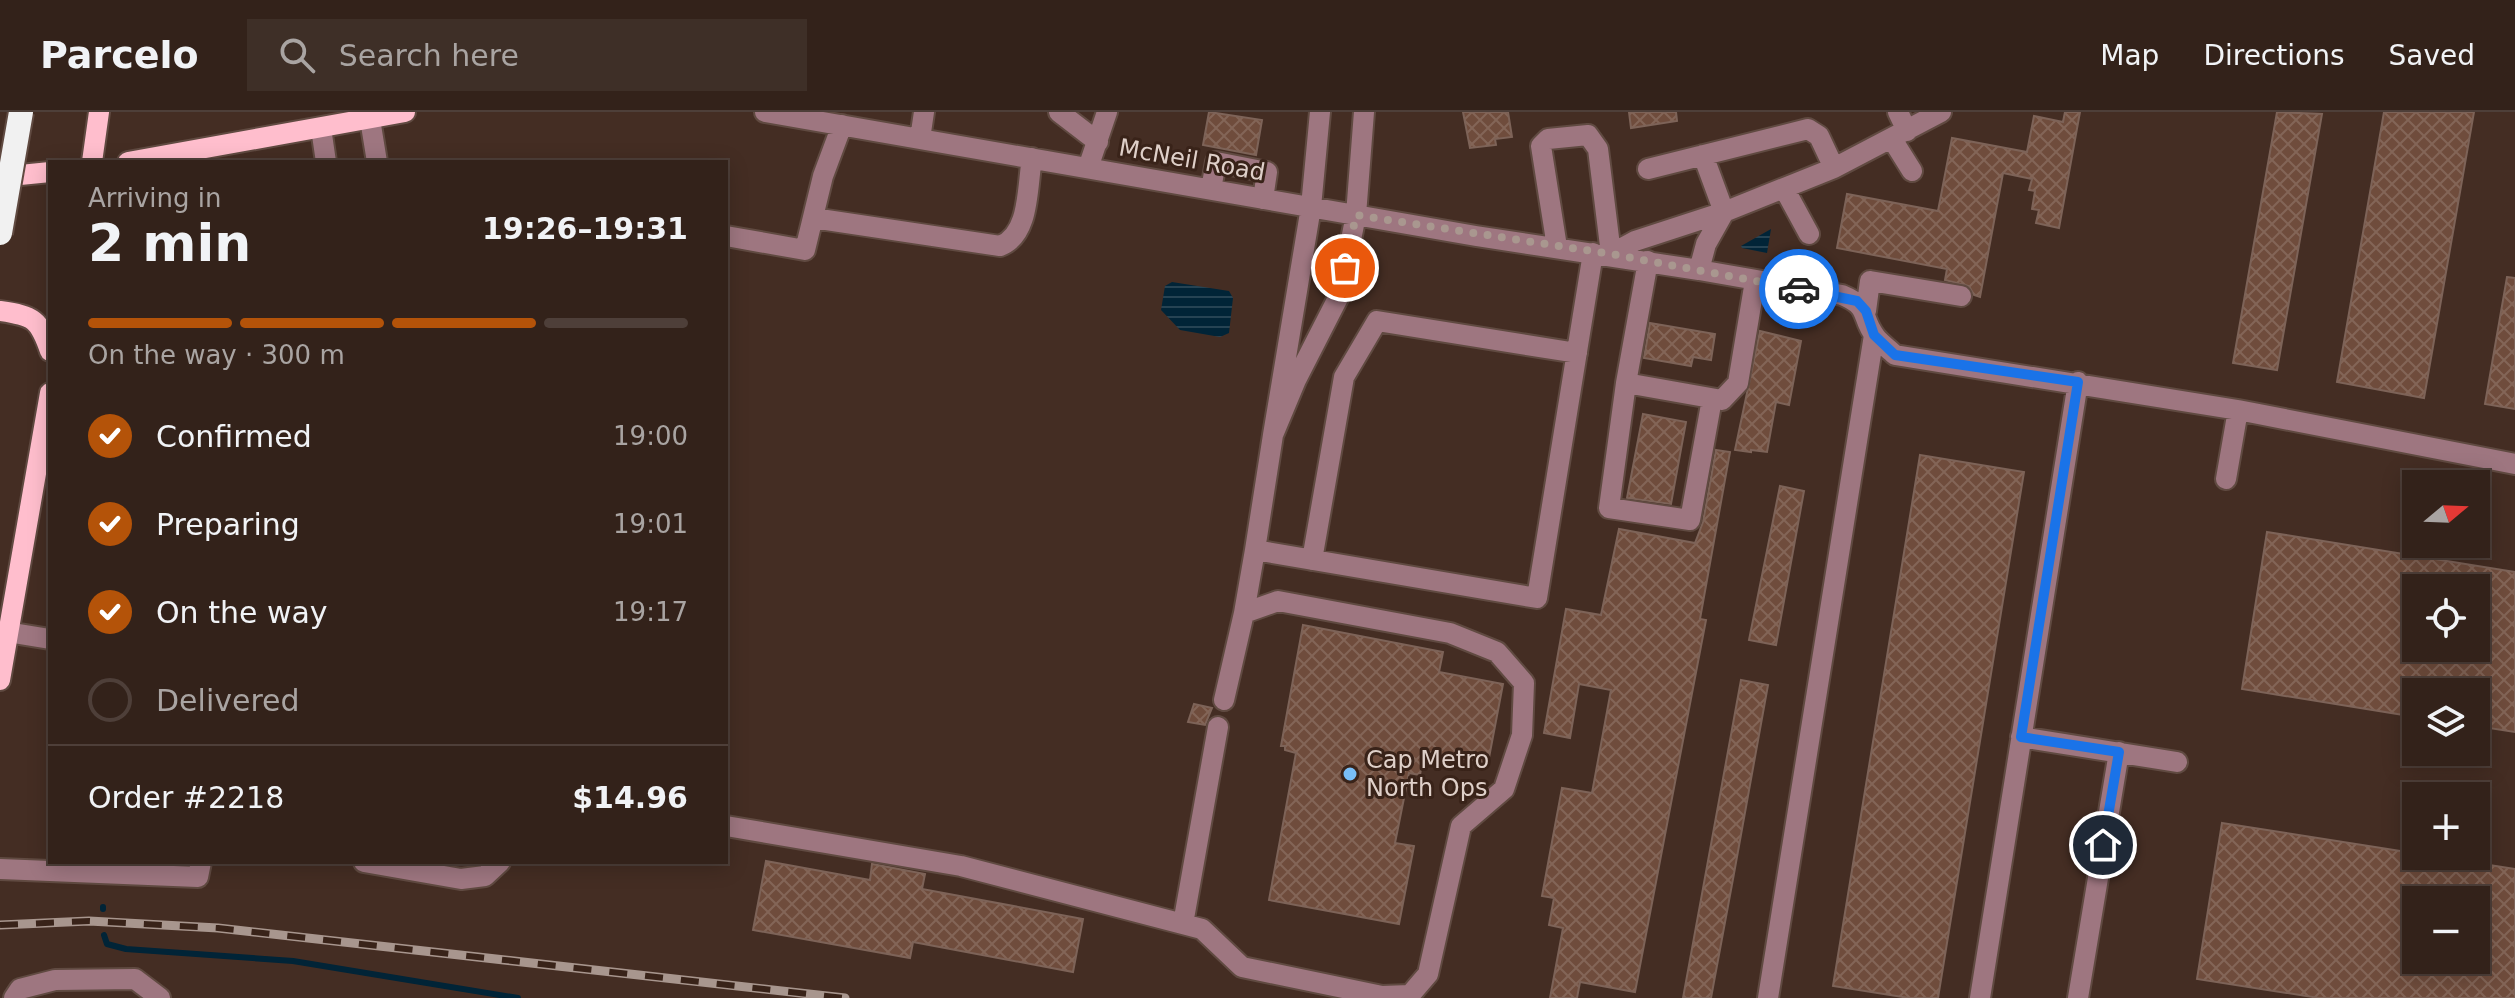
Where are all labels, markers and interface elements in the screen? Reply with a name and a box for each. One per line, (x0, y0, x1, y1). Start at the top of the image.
search box (247, 19, 807, 91)
text: Parcelo (40, 33, 199, 77)
icon: search (275, 33, 319, 77)
text: Search here (339, 38, 519, 73)
text: Map (2100, 39, 2159, 72)
text: Directions (2203, 39, 2344, 72)
text: Saved (2388, 39, 2475, 72)
street label: McNeil Road (1117, 133, 1267, 187)
text: Arriving in (88, 183, 222, 213)
text: 19:26–19:31 (482, 211, 688, 246)
text: 2 min (88, 213, 251, 273)
pin (1311, 234, 1379, 302)
icon: bag (1323, 246, 1367, 290)
courier (1759, 249, 1839, 329)
icon: car (1777, 267, 1821, 311)
text: On the way · 300 m (88, 340, 345, 370)
icon: check (88, 414, 132, 458)
text: Confirmed (156, 419, 312, 454)
text: 19:00 (613, 421, 688, 451)
north arrow (2402, 470, 2490, 558)
map controls (2402, 470, 2490, 974)
icon: check (88, 502, 132, 546)
text: Preparing (156, 507, 300, 542)
text: 19:01 (613, 509, 688, 539)
button: locate (2402, 574, 2490, 662)
icon: check (88, 590, 132, 634)
text: On the way (156, 595, 328, 630)
text: 19:17 (613, 597, 688, 627)
button: layers (2402, 678, 2490, 766)
text: Delivered (156, 683, 300, 718)
place label: Cap Metro North Ops (1366, 746, 1489, 802)
marker: Cap Metro North Ops (1341, 765, 1359, 783)
text: Order #2218 (88, 780, 284, 815)
text: $14.96 (572, 780, 688, 815)
button: + (2402, 782, 2490, 870)
pin (2069, 811, 2137, 879)
icon: home (2081, 823, 2125, 867)
button: − (2402, 886, 2490, 974)

